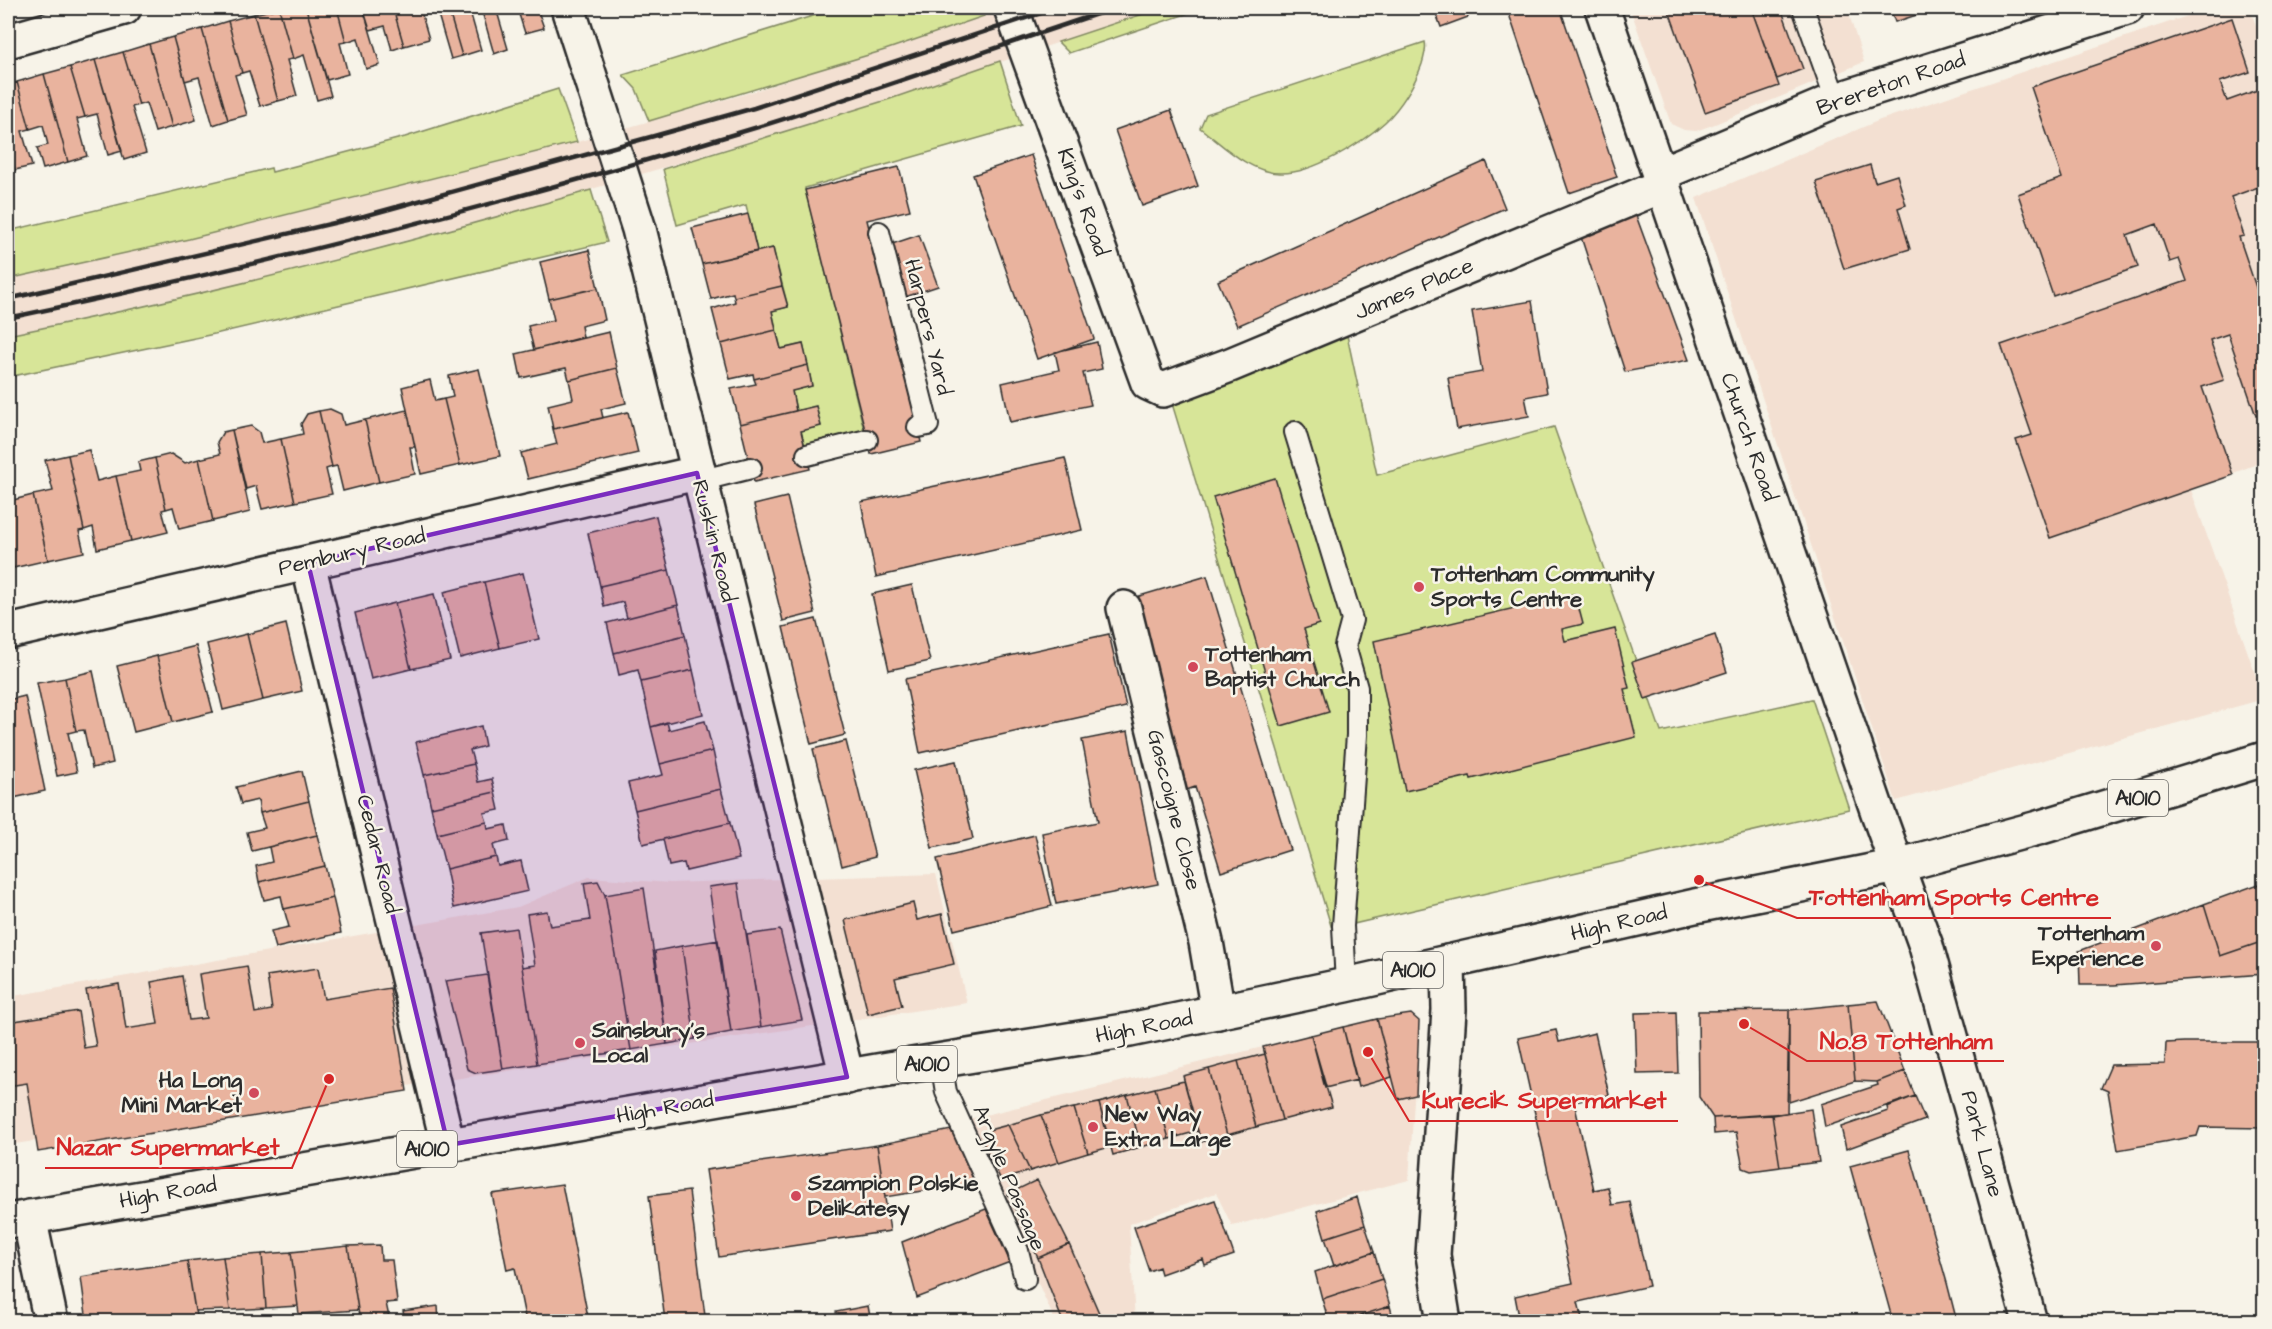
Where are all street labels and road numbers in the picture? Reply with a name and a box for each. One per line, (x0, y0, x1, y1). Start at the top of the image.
street label: Brereton Road (1813, 44, 1969, 124)
street label: King's Road (1048, 144, 1117, 261)
street label: James Place (1350, 250, 1478, 328)
street label: Harpers Yard (896, 256, 960, 398)
street label: Church Road (1713, 369, 1785, 505)
street label: Ruskin Road (684, 477, 744, 605)
street label: Pembury Road (275, 520, 429, 585)
street label: Gascoigne Close (1138, 726, 1209, 894)
road number: A1010 (2108, 780, 2168, 816)
street label: Cedar Road (348, 791, 408, 917)
street label: High Road (1568, 897, 1671, 950)
road number: A1010 (1383, 952, 1443, 988)
street label: High Road (1093, 1002, 1195, 1053)
road number: A1010 (897, 1046, 957, 1082)
street label: High Road (614, 1084, 716, 1133)
street label: Park Lane (1953, 1087, 2011, 1201)
street label: Argyle Passage (963, 1100, 1054, 1256)
road number: A1010 (397, 1131, 457, 1167)
street label: High Road (117, 1169, 219, 1218)

